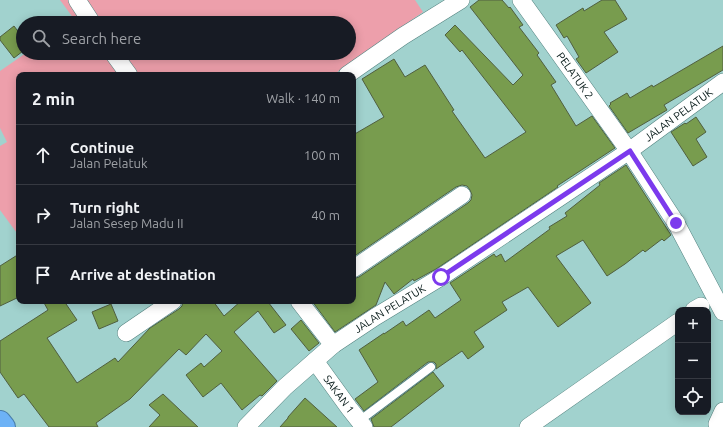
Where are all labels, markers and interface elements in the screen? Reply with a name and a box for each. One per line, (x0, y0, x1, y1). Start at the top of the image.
search box (16, 16, 356, 60)
icon: search (30, 27, 52, 49)
text: Search here (62, 30, 141, 47)
street label: PELATUK 2 (554, 50, 596, 101)
street label: JALAN PELATUK (642, 86, 715, 144)
text: 2 min (32, 89, 75, 108)
text: Walk · 140 m (266, 91, 340, 105)
text: Continue (70, 139, 134, 156)
icon: ahead (32, 144, 54, 166)
text: 100 m (304, 148, 340, 162)
text: Jalan Pelatuk (70, 156, 148, 170)
text: Turn right (70, 199, 140, 216)
icon: right (32, 204, 54, 226)
text: 40 m (311, 208, 340, 222)
route end (667, 214, 685, 232)
text: Jalan Sesep Madu II (70, 216, 184, 230)
icon: arrive (32, 264, 54, 286)
text: Arrive at destination (70, 266, 216, 283)
route start (432, 268, 450, 286)
street label: JALAN PELATUK (352, 282, 428, 335)
map controls (675, 307, 711, 415)
button: + (675, 307, 711, 343)
button: − (675, 343, 711, 379)
street label: SAKAN 1 (321, 373, 357, 416)
button: locate (675, 379, 711, 415)

